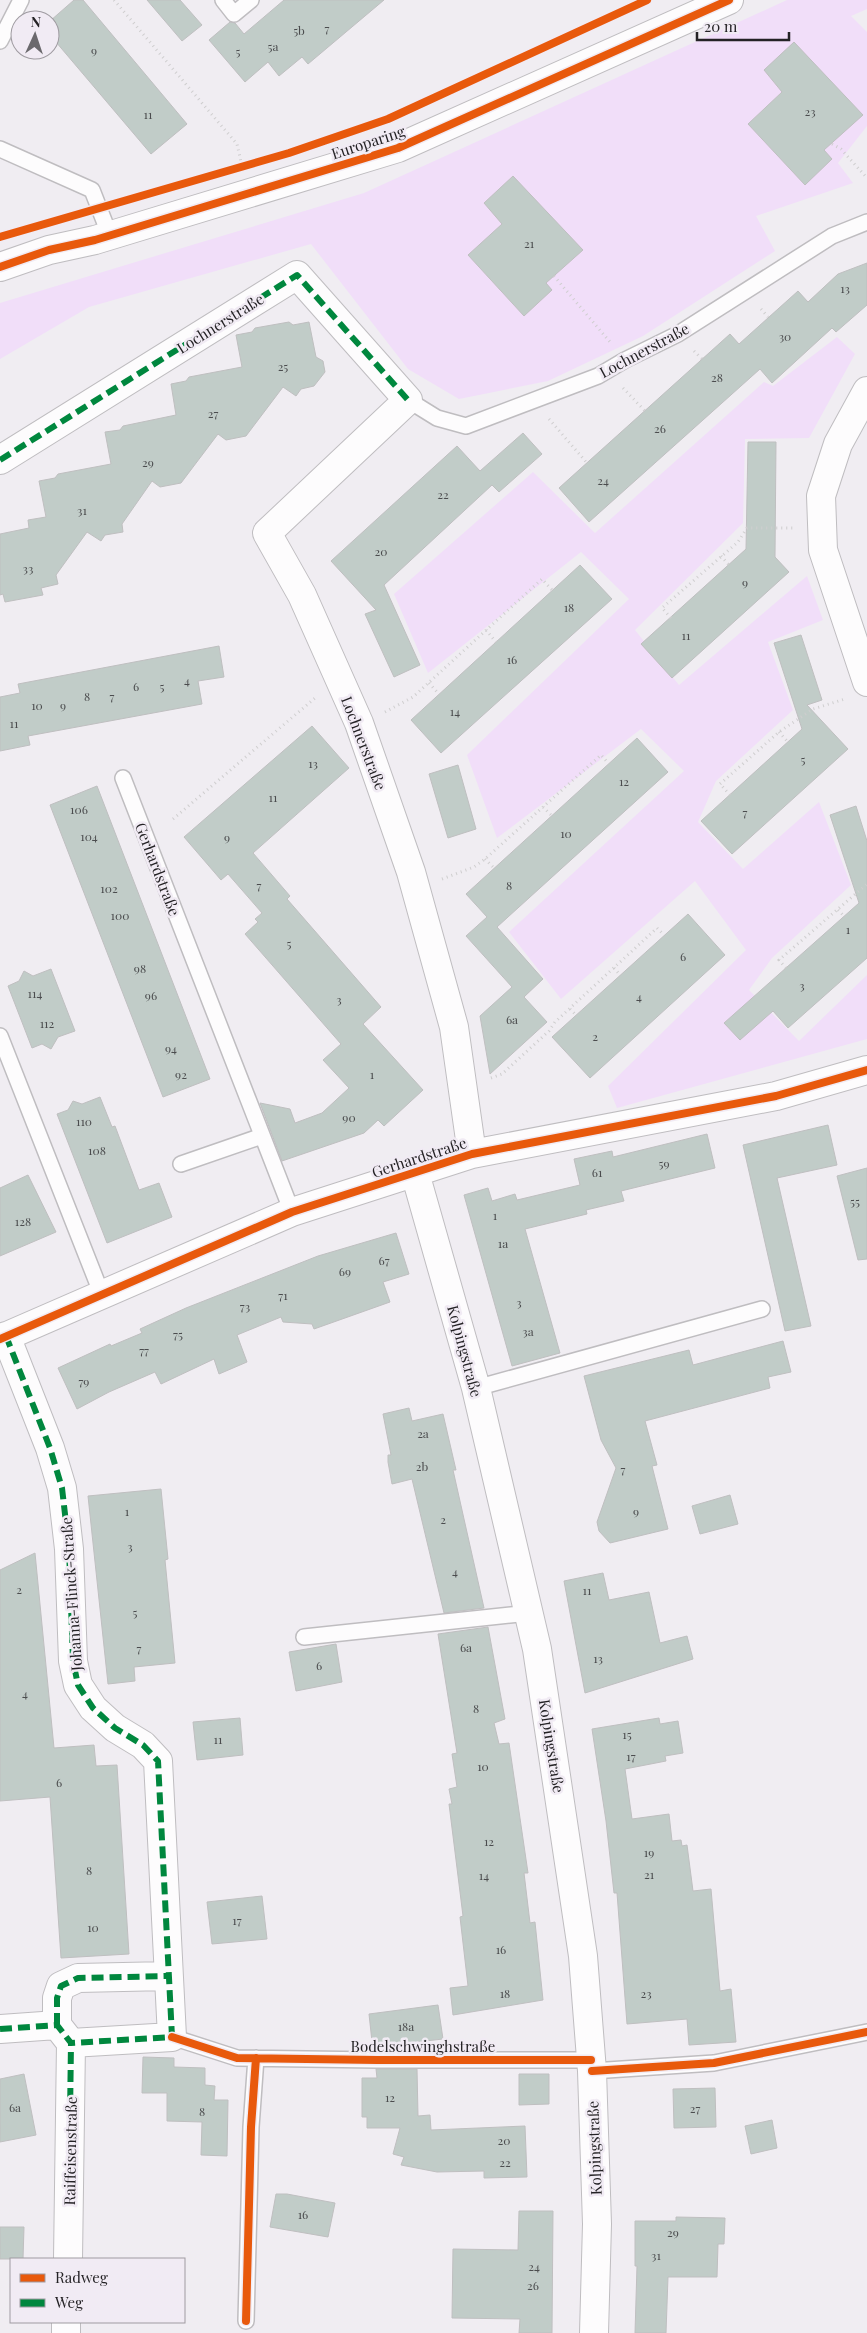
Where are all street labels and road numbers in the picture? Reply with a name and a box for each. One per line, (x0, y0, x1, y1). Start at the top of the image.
street label: Europaring (329, 121, 408, 163)
street label: Lochnerstraße (173, 288, 267, 358)
street label: Lochnerstraße (596, 318, 692, 382)
street label: Lochnerstraße (337, 693, 391, 793)
street label: Gerhardstraße (131, 819, 185, 919)
street label: Gerhardstraße (369, 1132, 469, 1182)
street label: Kolpingstraße (443, 1303, 487, 1399)
street label: Johanna-Flinck-Straße (56, 1516, 86, 1673)
street label: Kolpingstraße (535, 1698, 569, 1794)
street label: Bodelschwinghstraße (351, 2036, 495, 2056)
street label: Raiffeisenstraße (59, 2096, 81, 2206)
street label: Kolpingstraße (582, 2100, 606, 2196)

